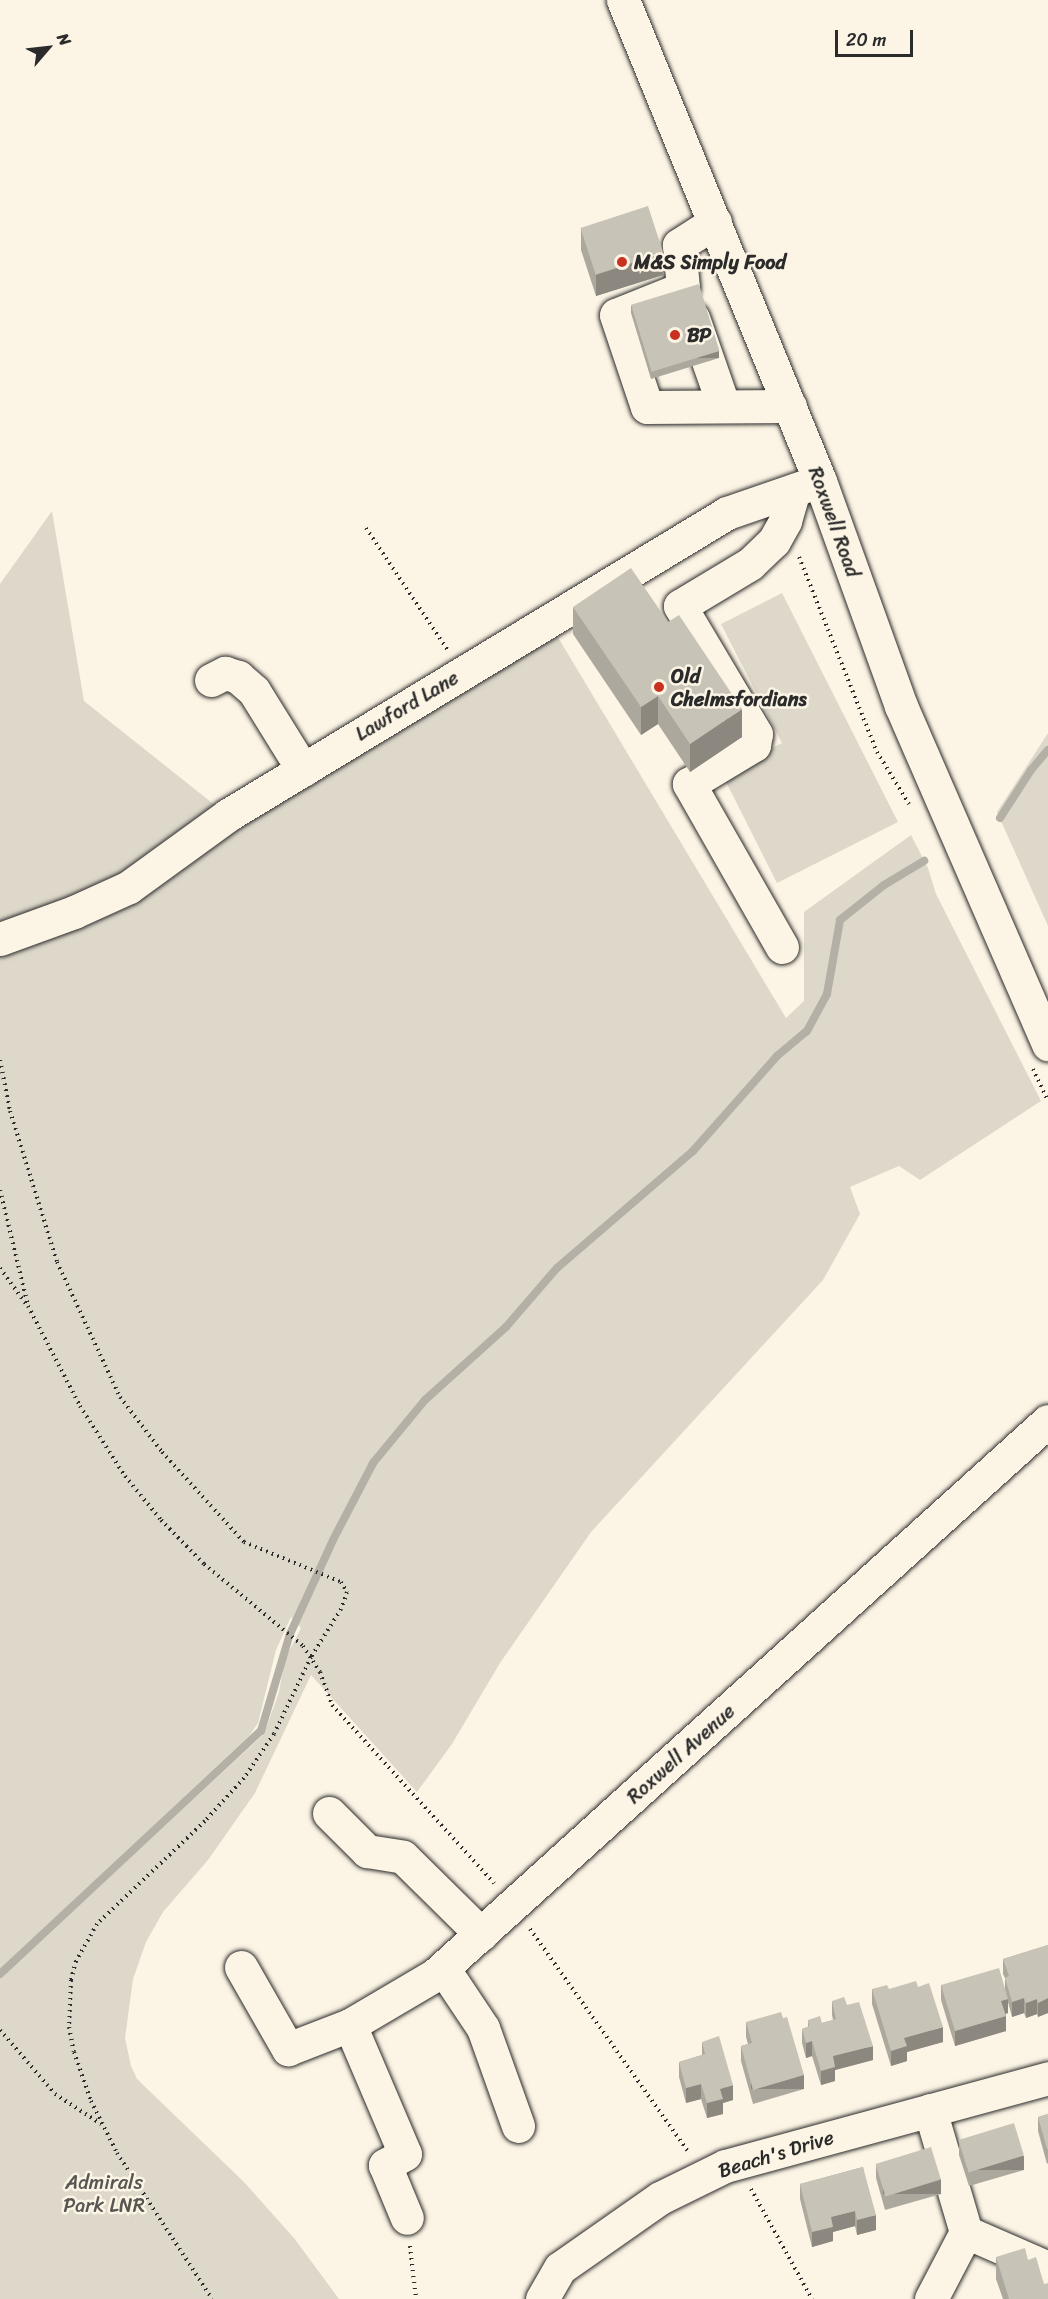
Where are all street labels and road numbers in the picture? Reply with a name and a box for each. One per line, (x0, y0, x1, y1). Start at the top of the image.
street label: Roxwell Road (803, 463, 865, 581)
street label: Lawford Lane (351, 666, 463, 746)
street label: Roxwell Avenue (622, 1699, 740, 1809)
street label: Beach's Drive (715, 2125, 837, 2183)

